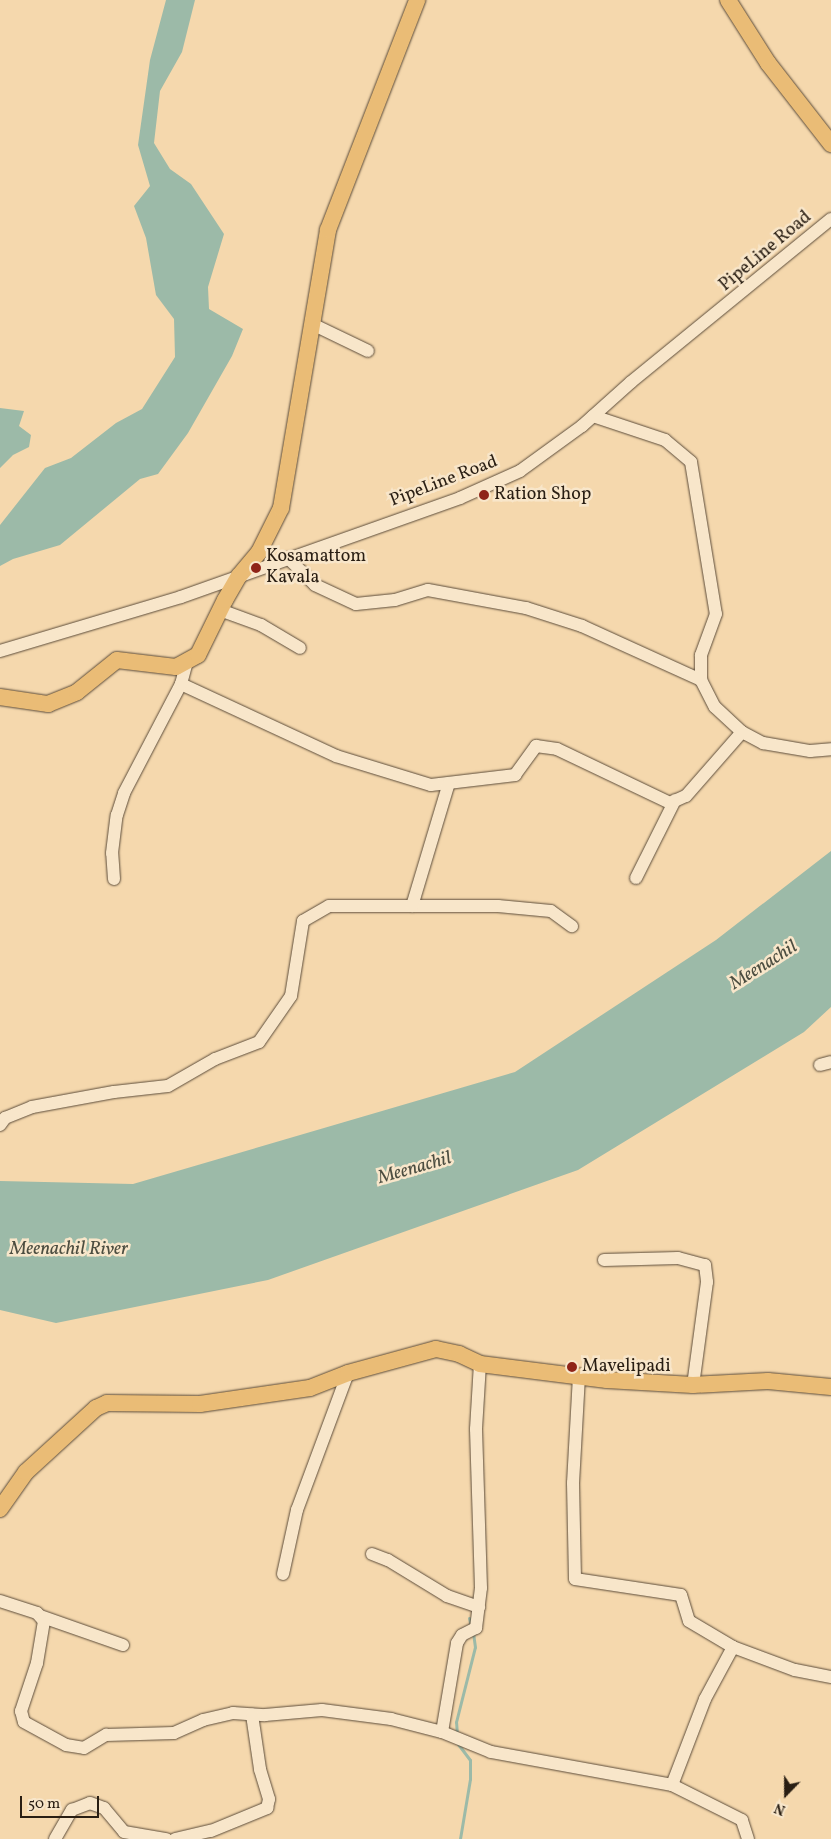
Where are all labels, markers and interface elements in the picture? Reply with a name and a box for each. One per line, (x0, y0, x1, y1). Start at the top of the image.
street label: PipeLine Road (715, 207, 817, 297)
street label: PipeLine Road (387, 452, 501, 512)
place label: Ration Shop (494, 484, 591, 506)
marker: Ration Shop (478, 489, 490, 501)
place label: Kosamattom Kavala (266, 547, 366, 590)
marker: Kosamattom Kavala (250, 562, 262, 574)
water label: Meenachil (726, 936, 802, 996)
water label: Meenachil (376, 1148, 454, 1190)
water label: Meenachil River (10, 1239, 128, 1261)
place label: Mavelipadi (582, 1356, 671, 1378)
marker: Mavelipadi (566, 1361, 578, 1373)
north arrow (761, 1769, 811, 1819)
scale bar (22, 1786, 101, 1818)
text: 50 m (28, 1794, 60, 1815)
text: N (772, 1798, 788, 1819)

